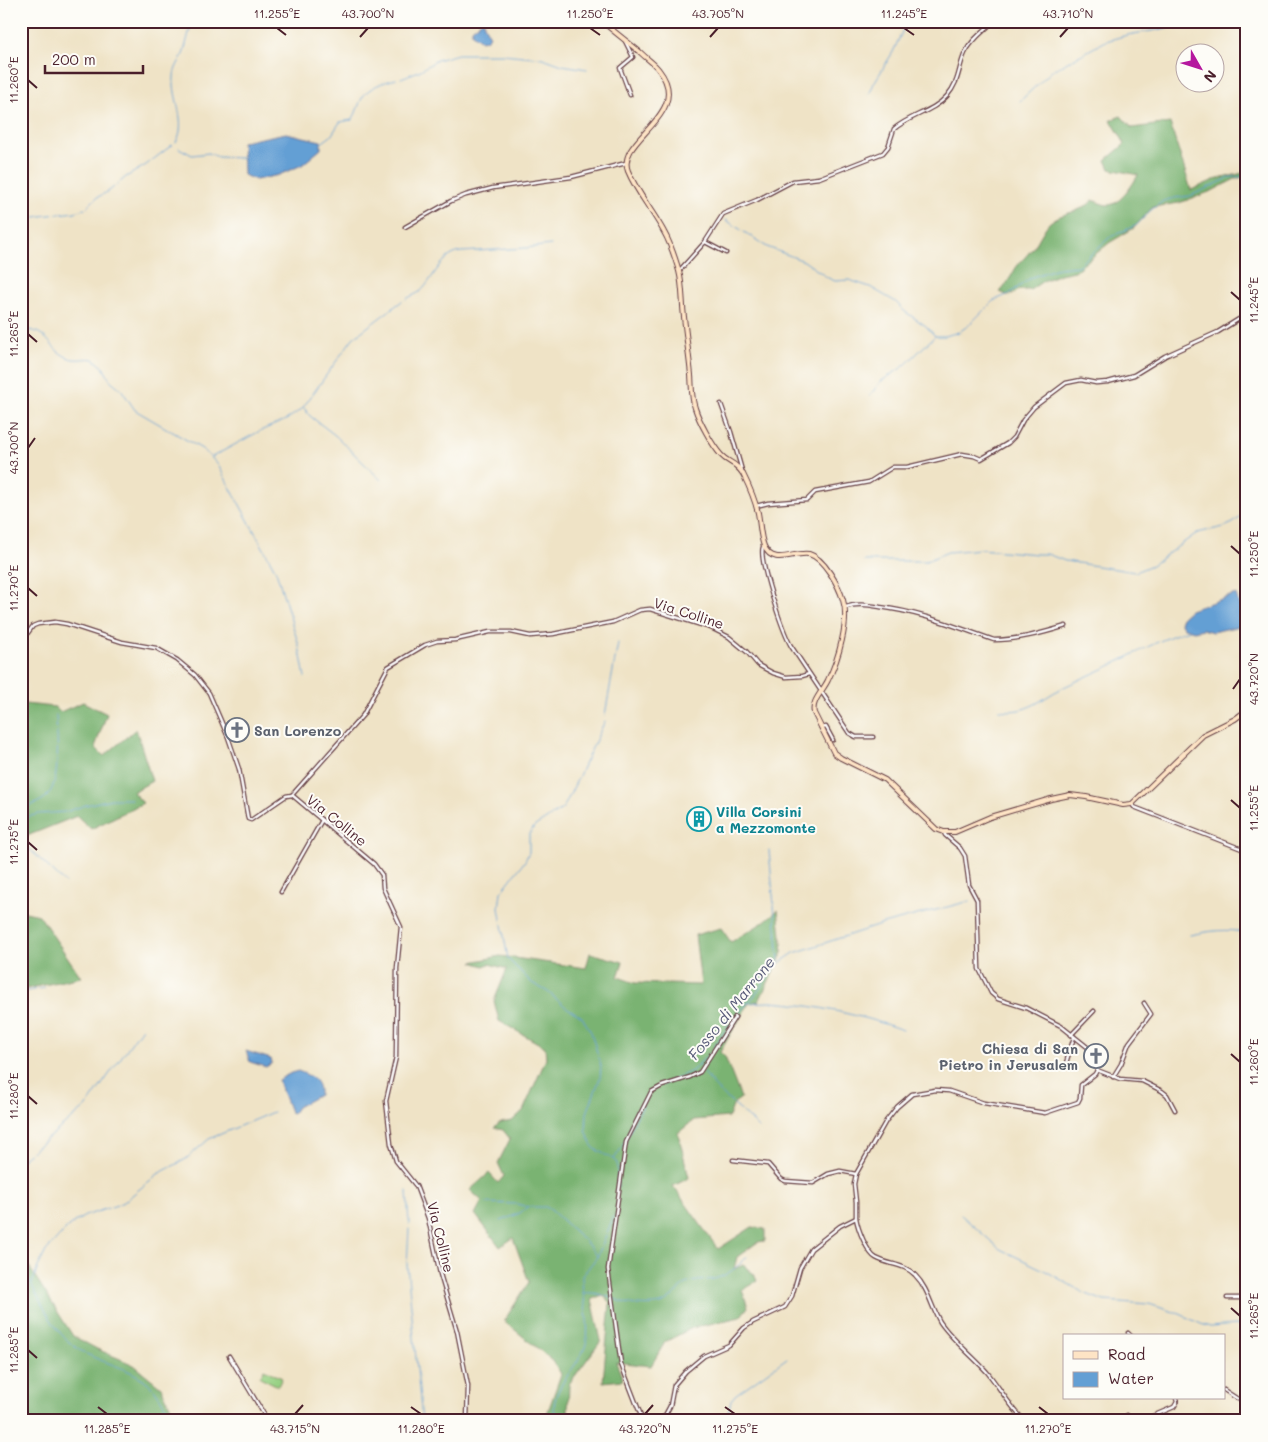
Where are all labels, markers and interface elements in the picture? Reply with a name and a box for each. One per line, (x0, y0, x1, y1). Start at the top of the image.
text: 11.255°E (254, 5, 300, 21)
text: 43.700°N (342, 5, 394, 21)
text: 11.250°E (567, 5, 614, 21)
text: 43.705°N (692, 5, 744, 21)
text: 11.245°E (881, 5, 927, 21)
text: 43.710°N (1043, 5, 1093, 21)
scale bar (45, 42, 142, 74)
north arrow (1176, 42, 1226, 92)
text: 200 m (52, 49, 96, 69)
text: 11.260°E (5, 56, 21, 104)
text: N (1200, 66, 1221, 87)
text: 11.245°E (1245, 277, 1261, 323)
text: 11.265°E (5, 311, 21, 357)
text: 43.700°N (5, 422, 21, 474)
text: 11.250°E (1245, 530, 1261, 577)
text: 11.270°E (5, 565, 21, 611)
street label: Via Colline (652, 593, 726, 633)
text: 43.720°N (1245, 653, 1261, 705)
church icon: San Lorenzo (224, 717, 250, 743)
place label: San Lorenzo (254, 721, 342, 740)
text: 11.255°E (1245, 785, 1261, 831)
street label: Via Colline (303, 790, 371, 850)
place label: Villa Corsini a Mezzomonte (716, 802, 816, 837)
building icon: Villa Corsini a Mezzomonte (686, 806, 712, 832)
text: 11.275°E (5, 819, 21, 865)
water label: Fosso di Marrone (683, 952, 779, 1064)
text: 11.260°E (1245, 1038, 1261, 1086)
place label: Chiesa di San Pietro in Jerusalem (939, 1039, 1078, 1074)
church icon: Chiesa di San Pietro in Jerusalem (1083, 1043, 1109, 1069)
text: 11.280°E (5, 1072, 21, 1120)
street label: Via Colline (423, 1200, 459, 1274)
text: 11.265°E (1245, 1293, 1261, 1339)
text: 11.285°E (5, 1327, 21, 1373)
legend (1063, 1334, 1226, 1400)
text: Road (1108, 1344, 1145, 1364)
text: Water (1108, 1368, 1154, 1388)
text: 11.285°E (84, 1420, 130, 1436)
text: 43.715°N (270, 1420, 320, 1436)
text: 11.280°E (397, 1420, 445, 1436)
text: 43.720°N (619, 1420, 671, 1436)
text: 11.275°E (712, 1420, 758, 1436)
text: 11.270°E (1025, 1420, 1071, 1436)

